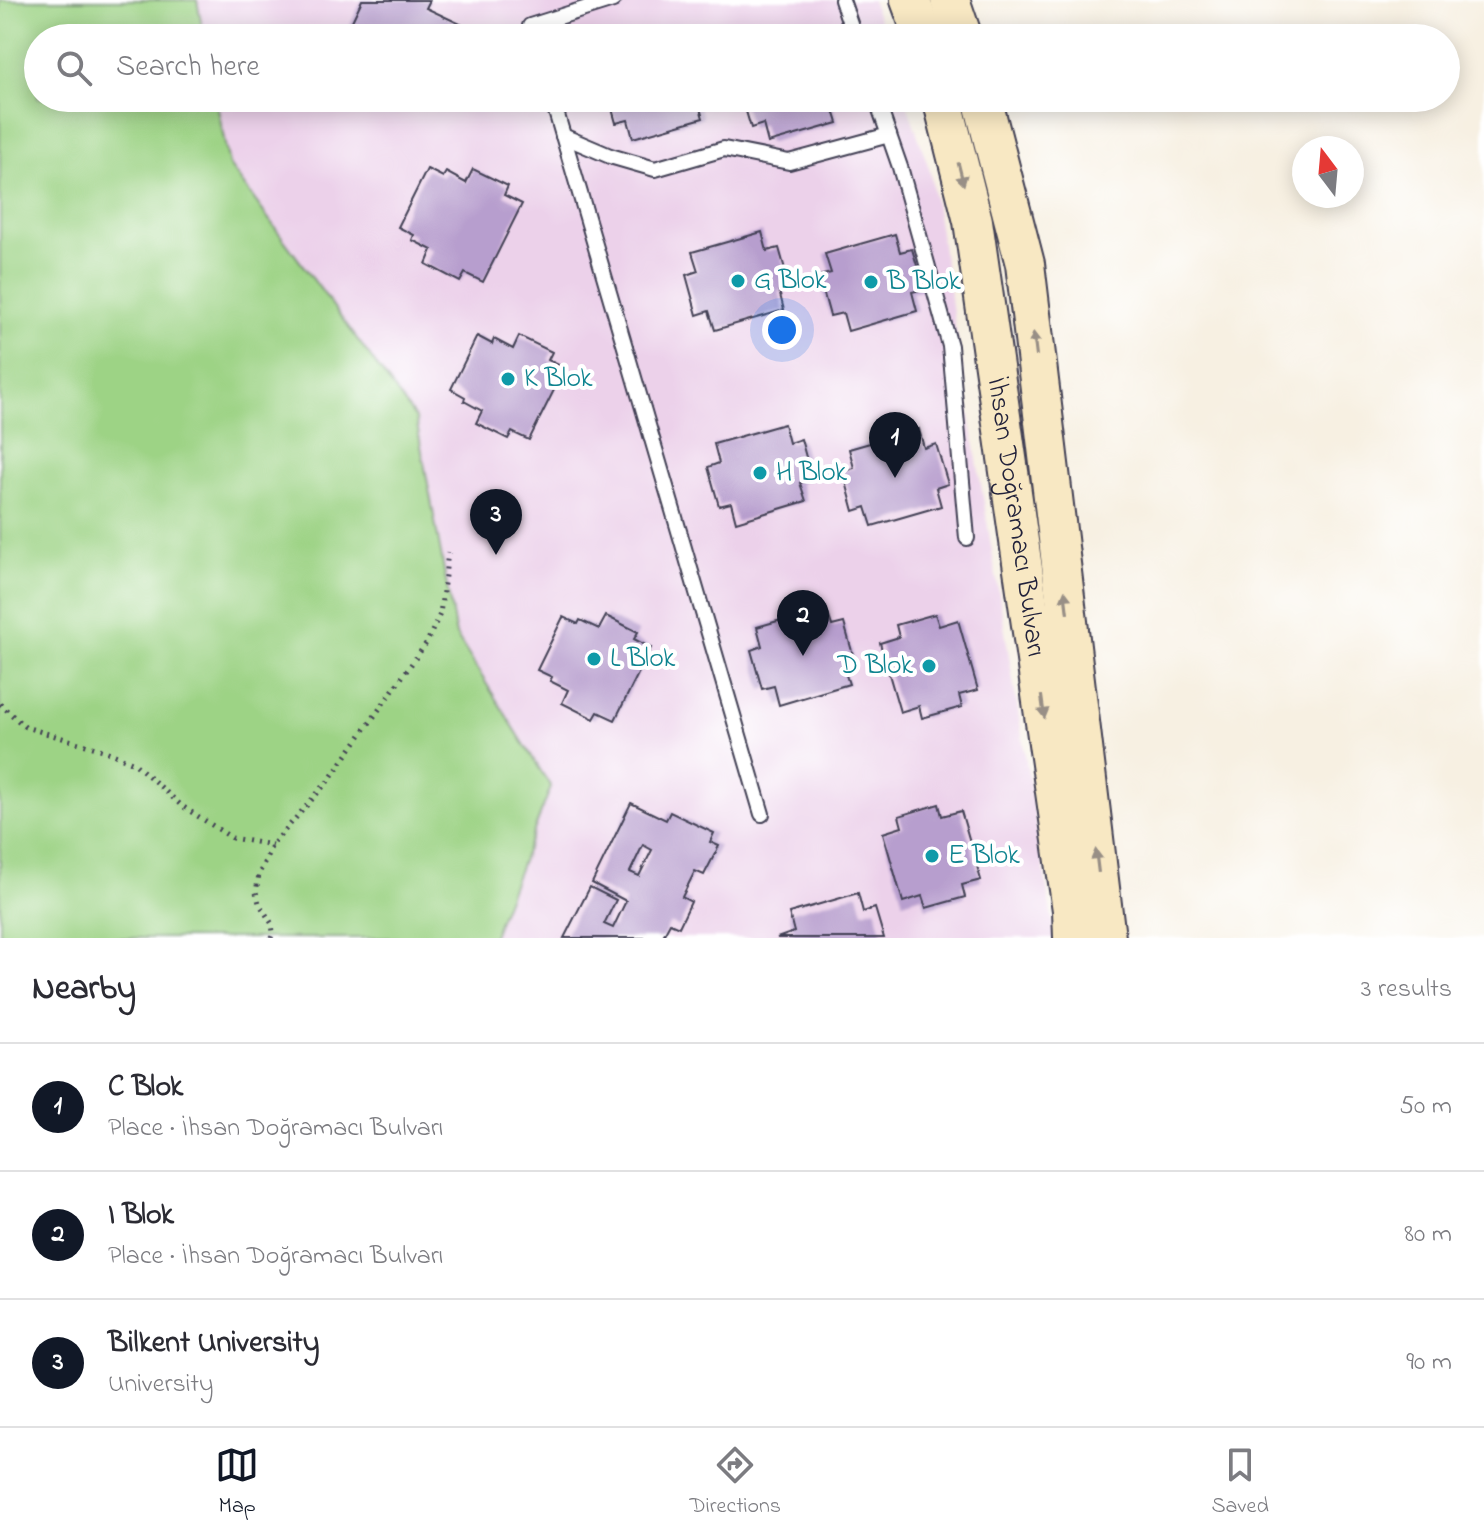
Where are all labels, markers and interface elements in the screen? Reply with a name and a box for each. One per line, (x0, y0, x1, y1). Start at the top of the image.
search box (24, 24, 1460, 112)
icon: search (52, 46, 96, 90)
text: Search here (116, 46, 260, 90)
north arrow (1292, 136, 1364, 208)
one-way arrow (955, 161, 968, 186)
place label: G Blok (754, 261, 827, 302)
place label: B Blok (886, 262, 961, 303)
marker: G Blok (729, 272, 747, 290)
marker: B Blok (862, 273, 880, 291)
your location (762, 310, 802, 350)
one-way arrow (1028, 331, 1041, 356)
place label: K Blok (524, 359, 593, 400)
marker: K Blok (499, 370, 517, 388)
street label: İhsan Doğramacı Bulvarı (975, 375, 1056, 660)
pin: 1 (869, 412, 921, 478)
place label: H Blok (776, 453, 848, 494)
marker: H Blok (751, 464, 769, 482)
pin: 3 (470, 489, 522, 555)
one-way arrow (1059, 589, 1072, 614)
pin: 2 (777, 590, 829, 656)
place label: L Blok (610, 639, 676, 680)
place label: D Blok (837, 646, 914, 687)
marker: L Blok (585, 650, 603, 668)
marker: D Blok (920, 657, 938, 675)
one-way arrow (1037, 695, 1050, 720)
place label: E Blok (948, 836, 1021, 877)
marker: E Blok (923, 847, 941, 865)
one-way arrow (1090, 848, 1103, 873)
text: Nearby (32, 965, 136, 1015)
text: 3 results (1361, 971, 1452, 1009)
text: C Blok (108, 1066, 183, 1110)
text: 1 (54, 1088, 62, 1126)
text: 50 m (1399, 1088, 1452, 1126)
text: Place · İhsan Doğramacı Bulvarı (108, 1110, 444, 1148)
text: I Blok (108, 1194, 174, 1238)
text: 2 (52, 1216, 64, 1254)
text: 80 m (1404, 1216, 1452, 1254)
text: Place · İhsan Doğramacı Bulvarı (108, 1238, 444, 1276)
text: Bilkent University (108, 1322, 319, 1366)
text: 3 (53, 1344, 63, 1382)
text: 90 m (1406, 1344, 1452, 1382)
text: University (108, 1366, 214, 1404)
tab: Map (215, 1443, 259, 1523)
tab: Directions (690, 1443, 781, 1523)
tab: Saved (1211, 1443, 1269, 1523)

